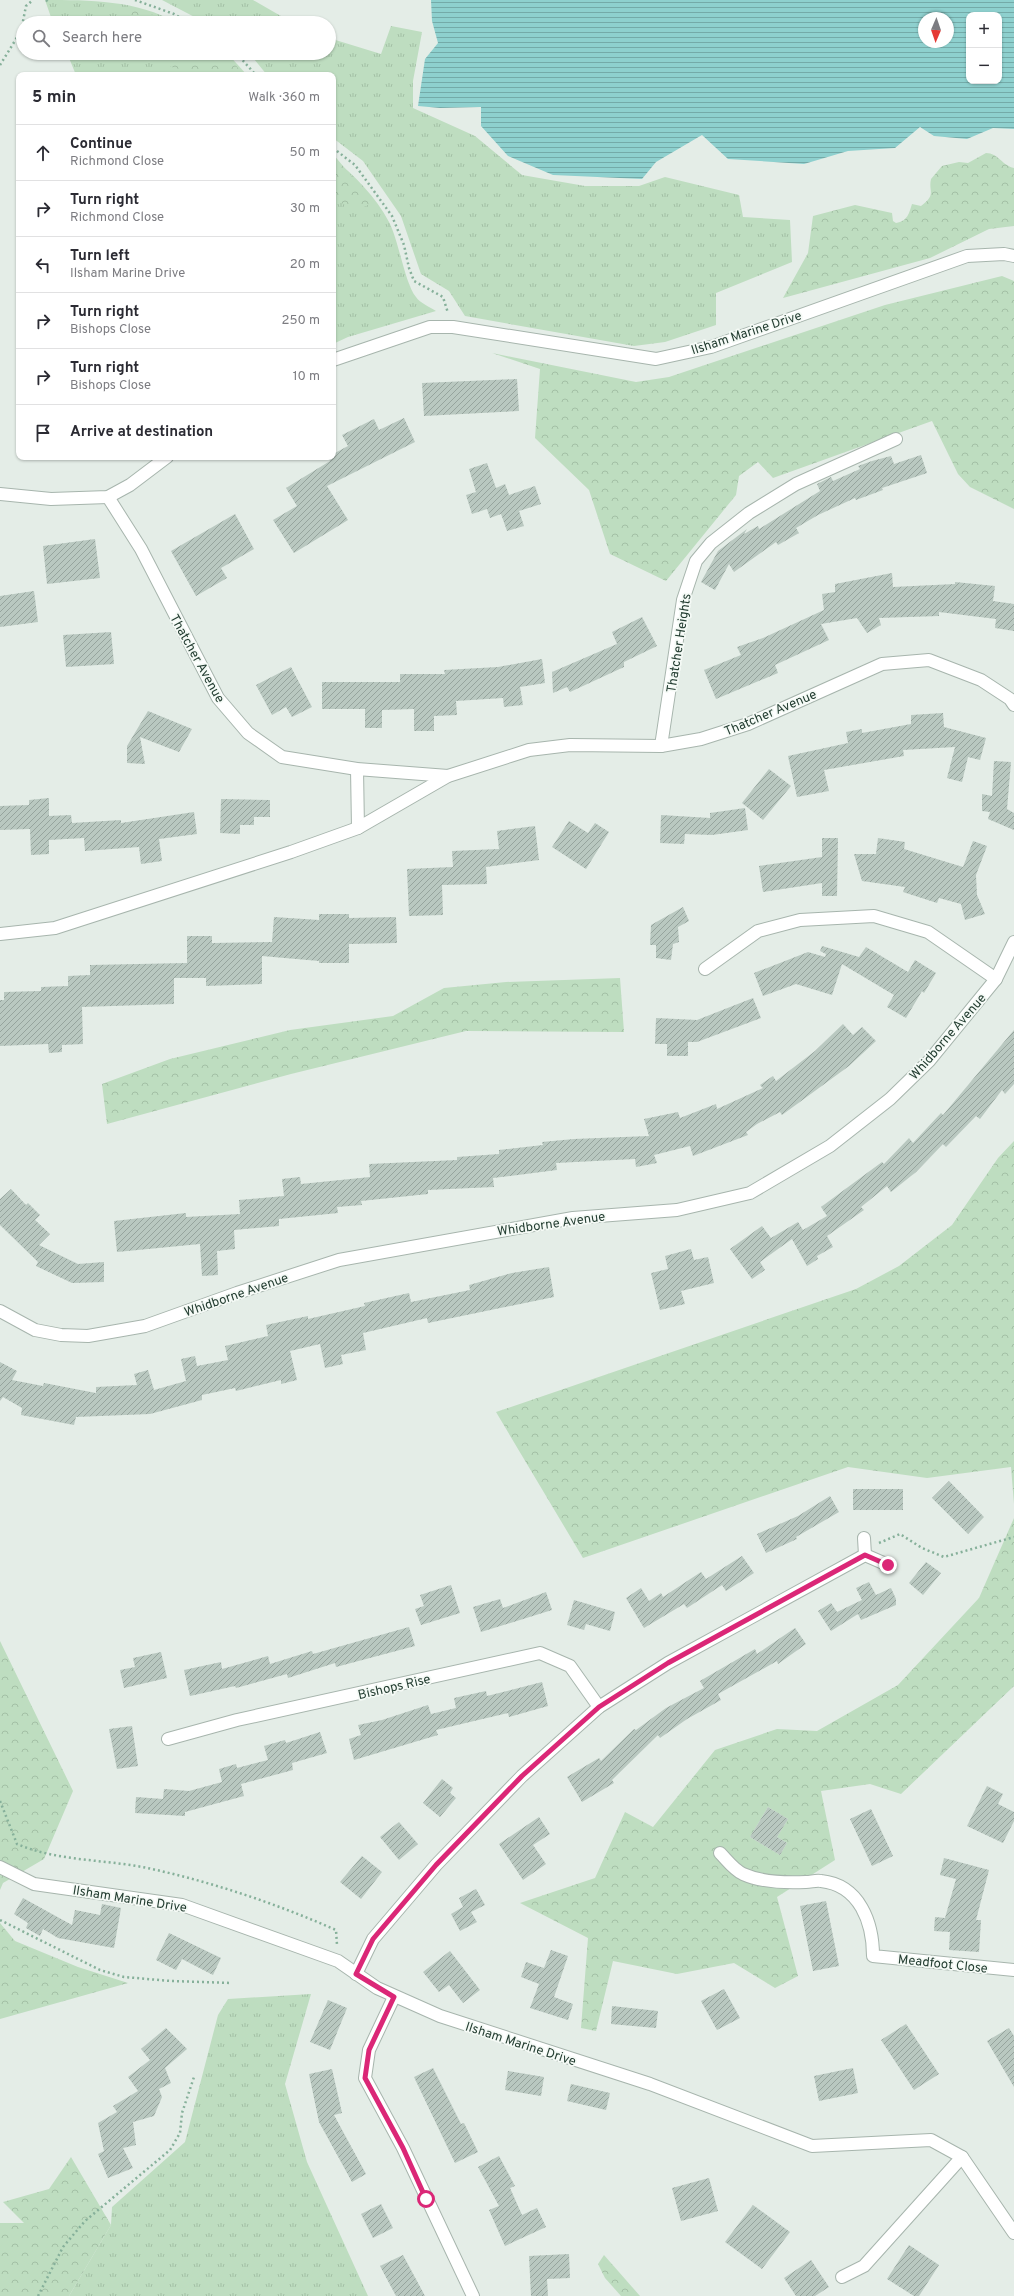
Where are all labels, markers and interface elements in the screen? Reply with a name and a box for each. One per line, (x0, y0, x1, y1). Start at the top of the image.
north arrow (918, 12, 954, 48)
map controls (966, 12, 1002, 84)
button: + (966, 12, 1002, 48)
search box (16, 16, 336, 60)
icon: search (30, 27, 52, 49)
text: Search here (62, 29, 142, 48)
button: − (966, 48, 1002, 84)
text: 5 min (32, 87, 76, 109)
text: Walk · 360 m (248, 90, 320, 106)
text: Continue (70, 135, 132, 154)
icon: ahead (32, 142, 54, 164)
text: 50 m (290, 145, 320, 161)
text: Richmond Close (70, 154, 164, 170)
text: Turn right (70, 191, 139, 210)
icon: right (32, 198, 54, 220)
text: 30 m (290, 201, 320, 217)
text: Richmond Close (70, 210, 164, 226)
text: Turn left (70, 247, 130, 266)
icon: left (32, 254, 54, 276)
text: 20 m (290, 257, 320, 273)
text: Ilsham Marine Drive (70, 266, 185, 282)
text: Turn right (70, 303, 139, 322)
street label: Ilsham Marine Drive (689, 308, 804, 359)
icon: right (32, 310, 54, 332)
text: 250 m (282, 313, 320, 329)
text: Bishops Close (70, 322, 151, 338)
text: Turn right (70, 359, 139, 378)
icon: right (32, 366, 54, 388)
text: 10 m (293, 369, 320, 385)
text: Bishops Close (70, 378, 151, 394)
icon: arrive (32, 422, 54, 444)
text: Arrive at destination (70, 423, 213, 442)
street label: Thatcher Heights (664, 592, 696, 694)
street label: Thatcher Avenue (165, 612, 227, 706)
street label: Thatcher Avenue (722, 687, 819, 740)
street label: Whidborne Avenue (907, 991, 990, 1084)
street label: Whidborne Avenue (496, 1209, 606, 1240)
street label: Whidborne Avenue (182, 1271, 291, 1321)
route end (879, 1556, 897, 1574)
street label: Bishops Rise (357, 1672, 432, 1704)
street label: Ilsham Marine Drive (71, 1883, 188, 1917)
street label: Meadfoot Close (897, 1952, 988, 1978)
street label: Ilsham Marine Drive (463, 2019, 578, 2070)
route start (417, 2190, 435, 2208)

